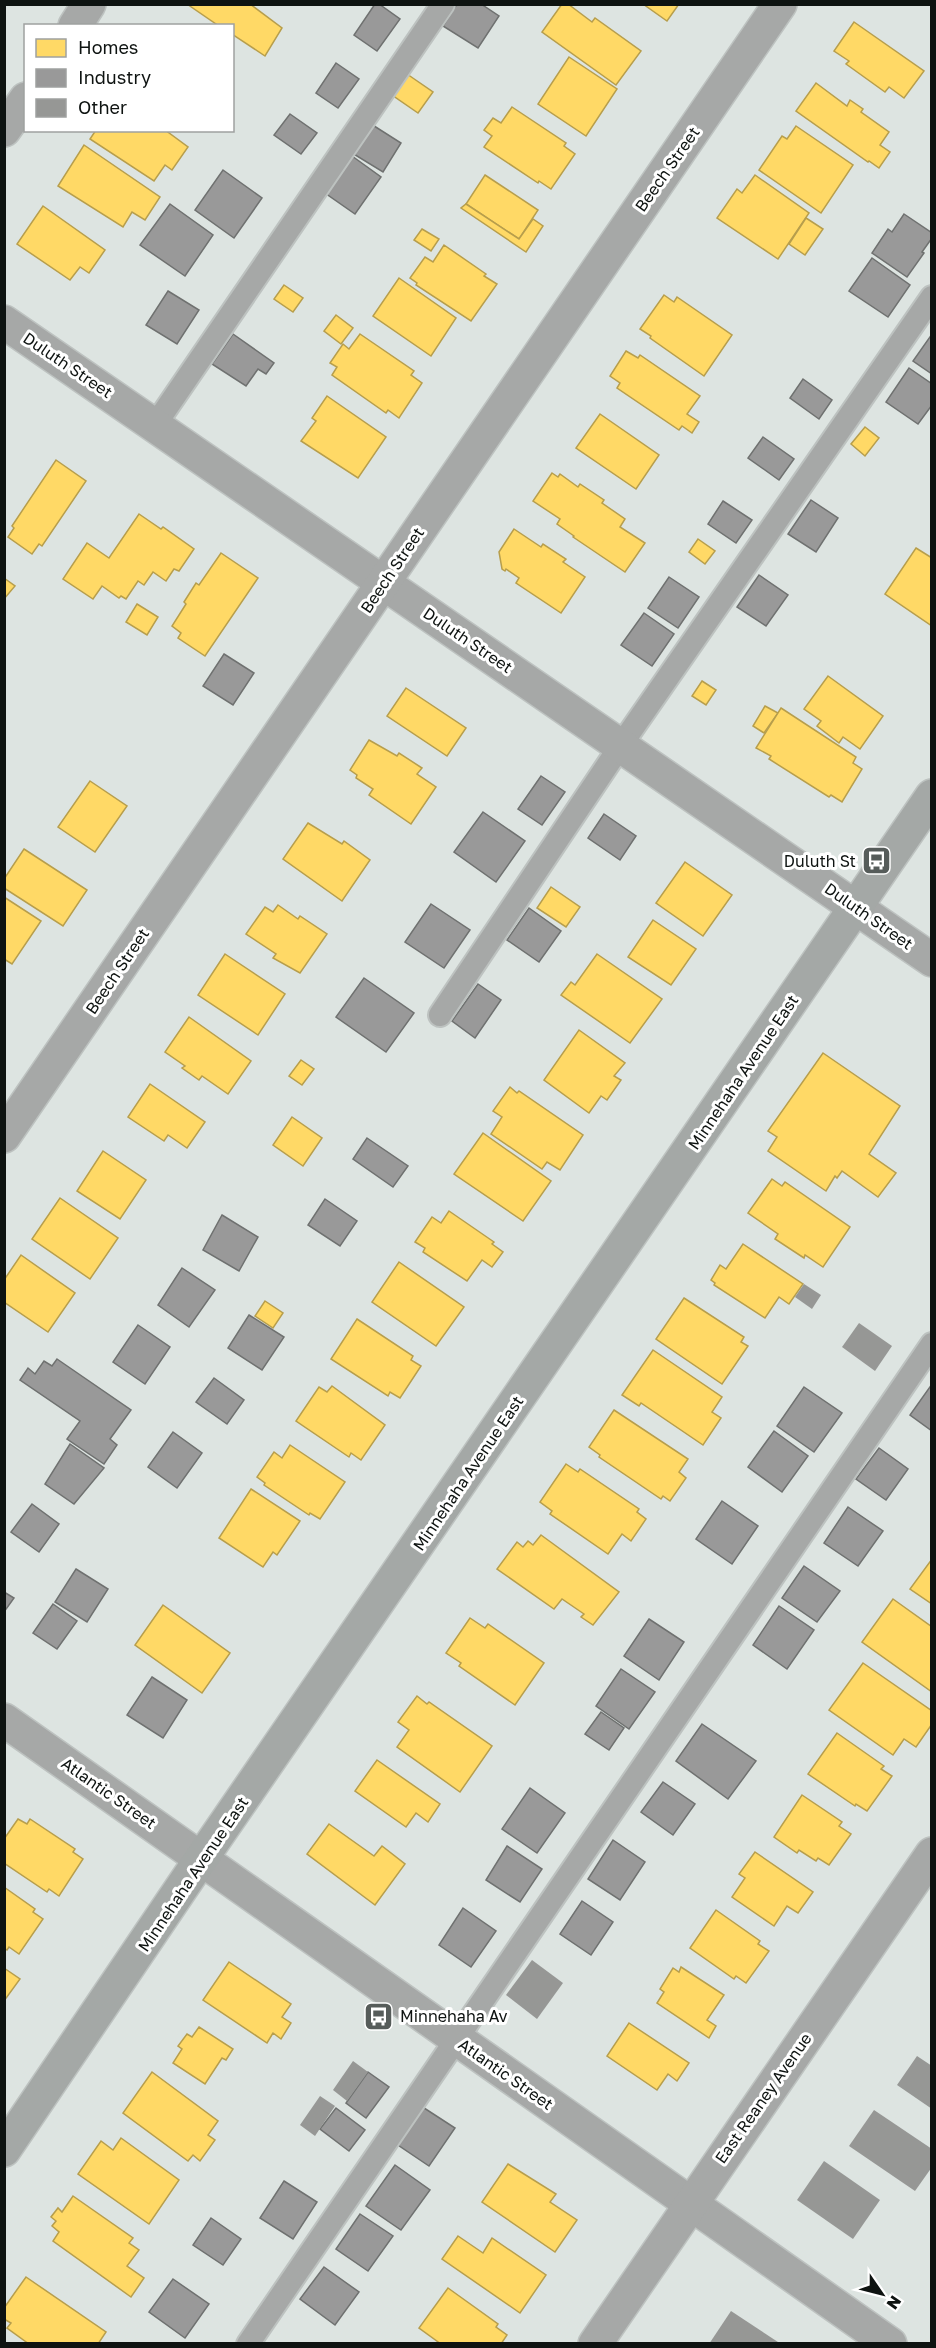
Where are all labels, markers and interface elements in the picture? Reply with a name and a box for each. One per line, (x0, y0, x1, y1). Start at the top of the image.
legend (24, 24, 234, 132)
text: Homes (78, 36, 138, 58)
text: Industry (78, 66, 151, 88)
text: Other (78, 96, 127, 118)
street label: Beech Street (630, 123, 704, 215)
street label: Duluth Street (20, 328, 116, 402)
street label: Beech Street (356, 523, 428, 617)
street label: Duluth Street (420, 603, 516, 677)
bus stop icon: Duluth St (861, 845, 893, 877)
place label: Duluth St (784, 851, 856, 871)
street label: Duluth Street (821, 878, 917, 954)
street label: Beech Street (81, 924, 153, 1018)
street label: Minnehaha Avenue East (684, 991, 802, 1153)
street label: Minnehaha Avenue East (409, 1392, 527, 1554)
street label: Atlantic Street (58, 1753, 160, 1833)
street label: Minnehaha Avenue East (134, 1793, 252, 1955)
bus stop icon: Minnehaha Av (363, 2000, 395, 2032)
place label: Minnehaha Av (400, 2006, 508, 2026)
street label: East Reaney Avenue (710, 2029, 816, 2167)
street label: Atlantic Street (455, 2034, 557, 2114)
north arrow (852, 2264, 912, 2324)
text: N (883, 2292, 906, 2313)

